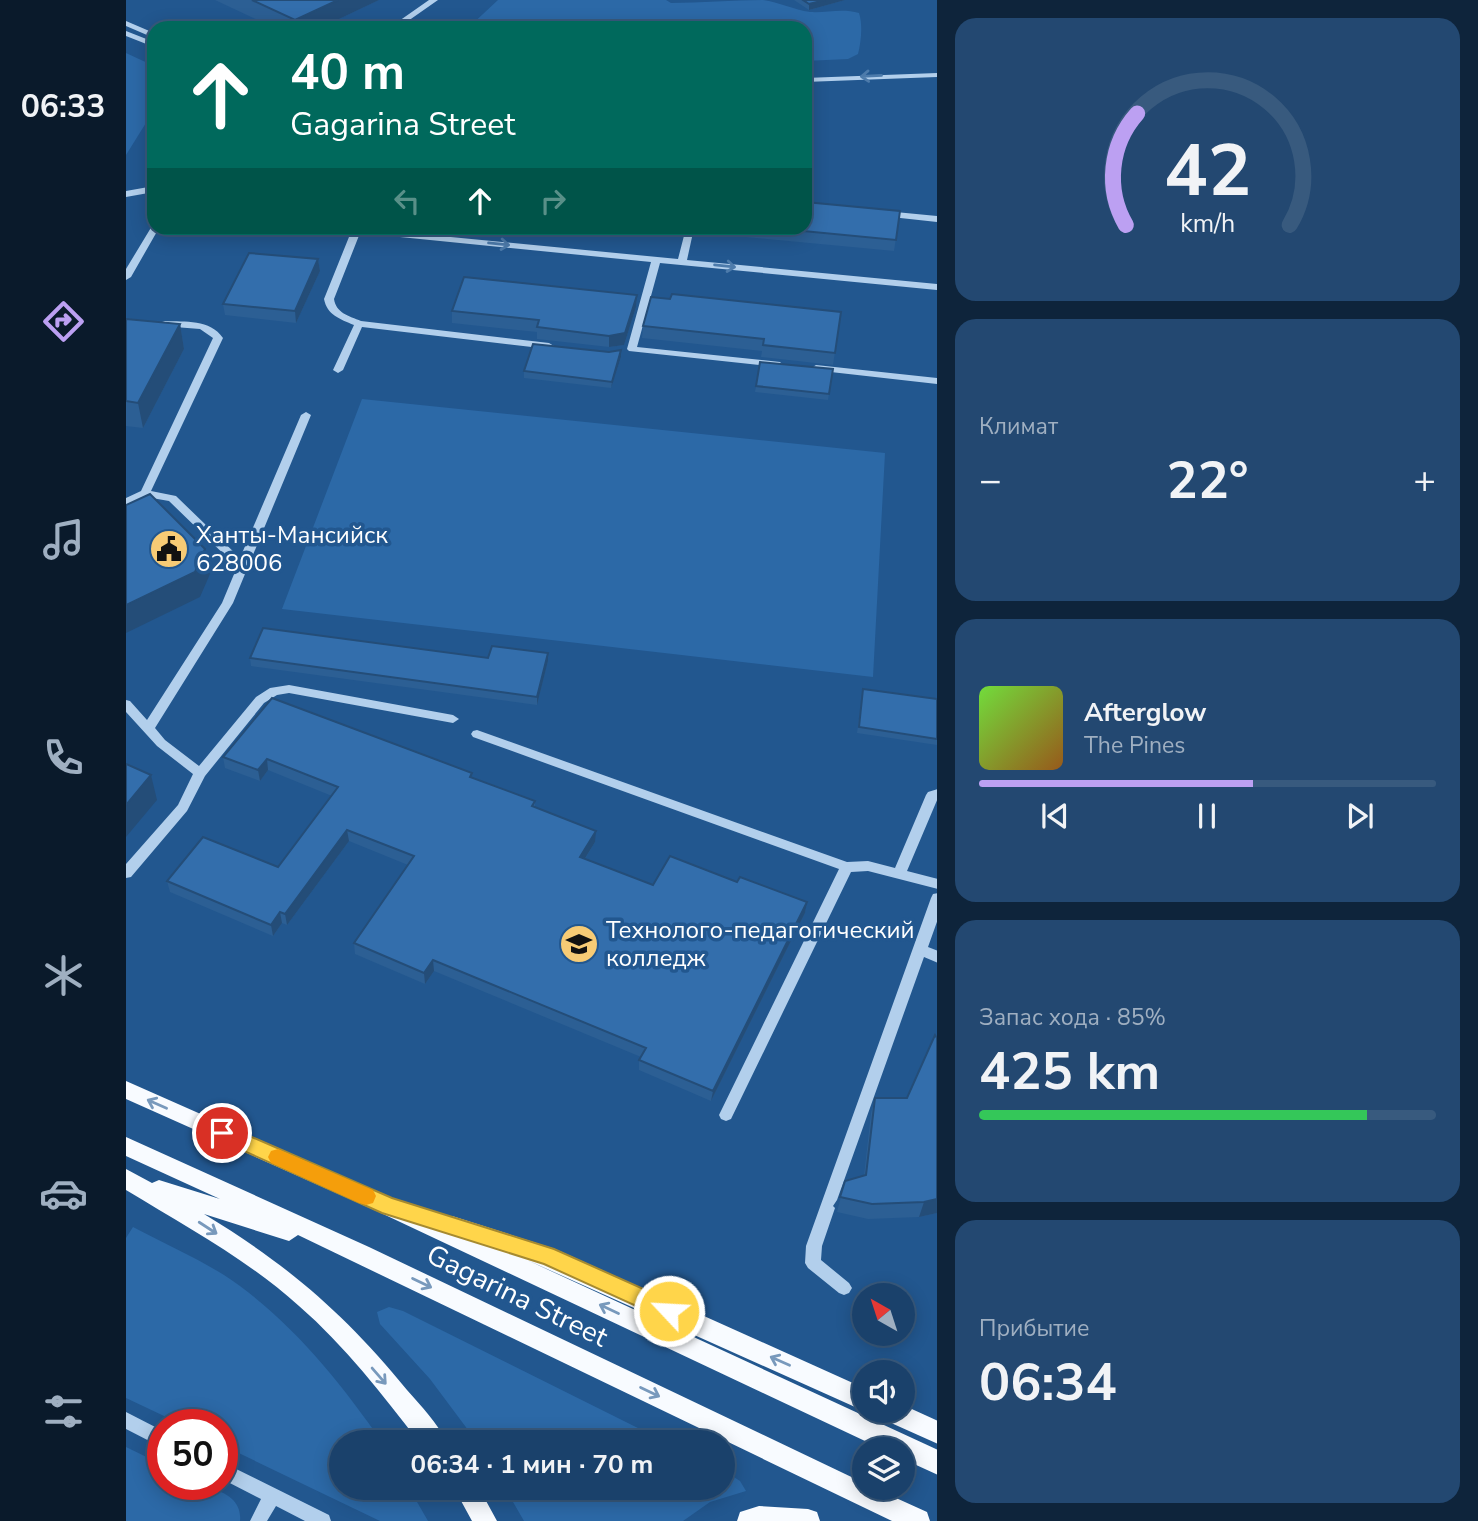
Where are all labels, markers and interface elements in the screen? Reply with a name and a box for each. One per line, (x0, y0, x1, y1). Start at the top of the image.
text: 40 m (290, 39, 405, 106)
icon: ahead (175, 49, 266, 140)
one-way arrow (860, 70, 883, 83)
text: 06:33 (21, 85, 105, 128)
text: Gagarina Street (290, 103, 515, 146)
text: 42 (1164, 122, 1251, 222)
icon: left (388, 182, 426, 220)
icon: ahead (461, 182, 499, 220)
icon: right (534, 182, 572, 220)
text: km/h (1180, 207, 1235, 241)
one-way arrow (487, 238, 510, 251)
one-way arrow (713, 260, 736, 273)
icon: directions (39, 297, 88, 346)
text: Климат (979, 411, 1058, 442)
text: 22° (1166, 445, 1249, 516)
text: − (979, 455, 1002, 506)
text: + (1413, 455, 1436, 506)
icon: music (39, 515, 88, 564)
place label: Ханты-Мансийск 628006 (196, 519, 388, 579)
public building icon: Ханты-Мансийск 628006 (148, 528, 190, 570)
text: Afterglow (1084, 695, 1207, 730)
text: The Pines (1084, 730, 1185, 761)
icon: phone (39, 733, 88, 782)
icon: previous (1036, 797, 1074, 835)
icon: pause (1188, 797, 1226, 835)
icon: next (1341, 797, 1379, 835)
place label: Технолого-педагогический колледж (606, 914, 915, 974)
school or university icon: Технолого-педагогический колледж (558, 923, 600, 965)
icon: climate (39, 951, 88, 1000)
text: Запас хода · 85% (979, 1002, 1166, 1033)
text: 425 km (979, 1036, 1160, 1107)
one-way arrow (146, 1097, 168, 1110)
pin (192, 1103, 252, 1163)
icon: arrive (203, 1114, 241, 1152)
icon: car (39, 1169, 88, 1218)
one-way arrow (198, 1220, 217, 1235)
street label: Gagarina Street (420, 1236, 614, 1356)
position arrow (632, 1274, 706, 1348)
one-way arrow (412, 1278, 433, 1291)
north arrow (852, 1283, 915, 1346)
map controls (852, 1283, 915, 1500)
one-way arrow (599, 1302, 620, 1316)
text: Прибытие (979, 1313, 1089, 1344)
text: 06:34 (979, 1347, 1117, 1418)
one-way arrow (770, 1354, 791, 1367)
button: sound (852, 1360, 915, 1423)
one-way arrow (371, 1367, 387, 1385)
one-way arrow (639, 1386, 660, 1400)
icon: filters (39, 1387, 88, 1436)
speed limit sign: 50 (147, 1409, 238, 1500)
button: layers (852, 1437, 915, 1500)
text: 06:34 · 1 мин · 70 m (411, 1447, 653, 1482)

